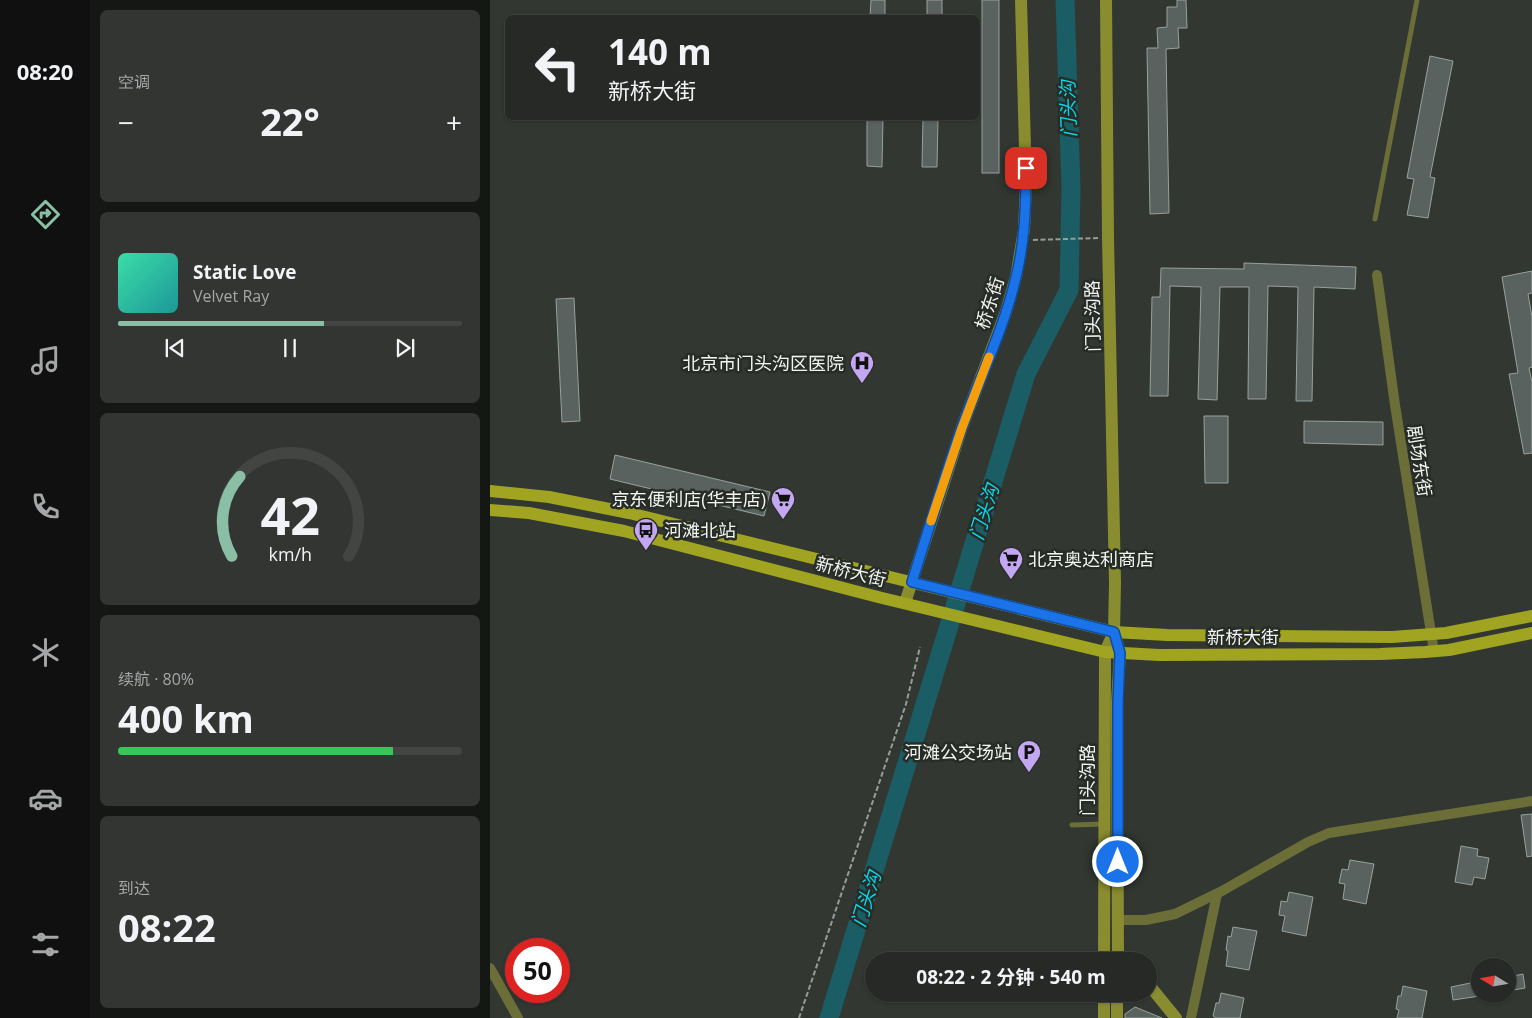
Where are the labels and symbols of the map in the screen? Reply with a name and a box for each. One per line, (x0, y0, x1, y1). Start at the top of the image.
water label: 门头沟 (1054, 78, 1082, 138)
pin (1005, 147, 1047, 189)
street label: 桥东街 (969, 274, 1009, 332)
street label: 门头沟路 (1079, 280, 1105, 352)
hospital icon: 北京市门头沟区医院 (849, 350, 875, 384)
place label: 北京市门头沟区医院 (682, 351, 844, 375)
street label: 剧场东街 (1403, 424, 1437, 498)
water label: 门头沟 (963, 479, 1005, 543)
supermarket icon: 京东便利店(华丰店) (770, 486, 796, 520)
place label: 京东便利店(华丰店) (611, 487, 766, 511)
bus stop icon: 河滩北站 (633, 517, 659, 551)
place label: 河滩北站 (664, 518, 736, 542)
supermarket icon: 北京奥达利商店 (998, 546, 1024, 580)
place label: 北京奥达利商店 (1028, 547, 1154, 571)
street label: 新桥大街 (813, 551, 889, 591)
street label: 新桥大街 (1207, 625, 1279, 649)
parking icon: 河滩公交场站 (1016, 739, 1042, 773)
place label: 河滩公交场站 (904, 740, 1012, 764)
street label: 门头沟路 (1075, 744, 1099, 816)
position arrow (1091, 835, 1143, 887)
water label: 门头沟 (845, 866, 887, 930)
speed limit sign: 50 (505, 938, 570, 1003)
north arrow (1471, 958, 1516, 1002)

